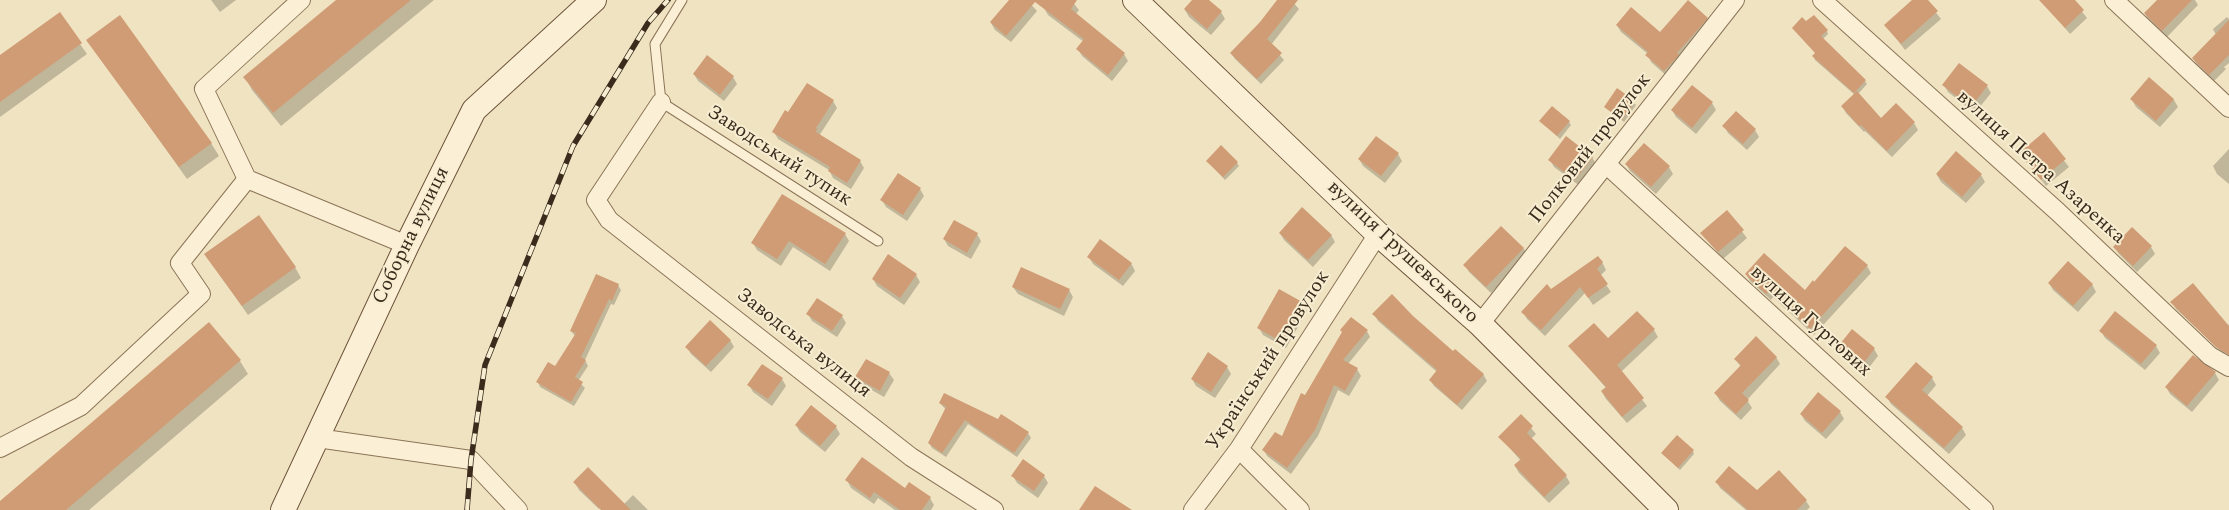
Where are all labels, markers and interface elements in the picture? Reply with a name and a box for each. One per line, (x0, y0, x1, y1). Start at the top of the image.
street label: Полковий провулок (1525, 69, 1657, 229)
street label: вулиця Петра Азаренка (1951, 86, 2129, 250)
street label: Заводський тупик (702, 101, 856, 213)
street label: Соборна вулиця (368, 163, 456, 309)
street label: вулиця Грушевського (1321, 176, 1483, 330)
street label: вулиця Гуртових (1744, 261, 1876, 383)
street label: Український провулок (1202, 267, 1336, 455)
street label: Заводська вулиця (731, 284, 875, 404)

